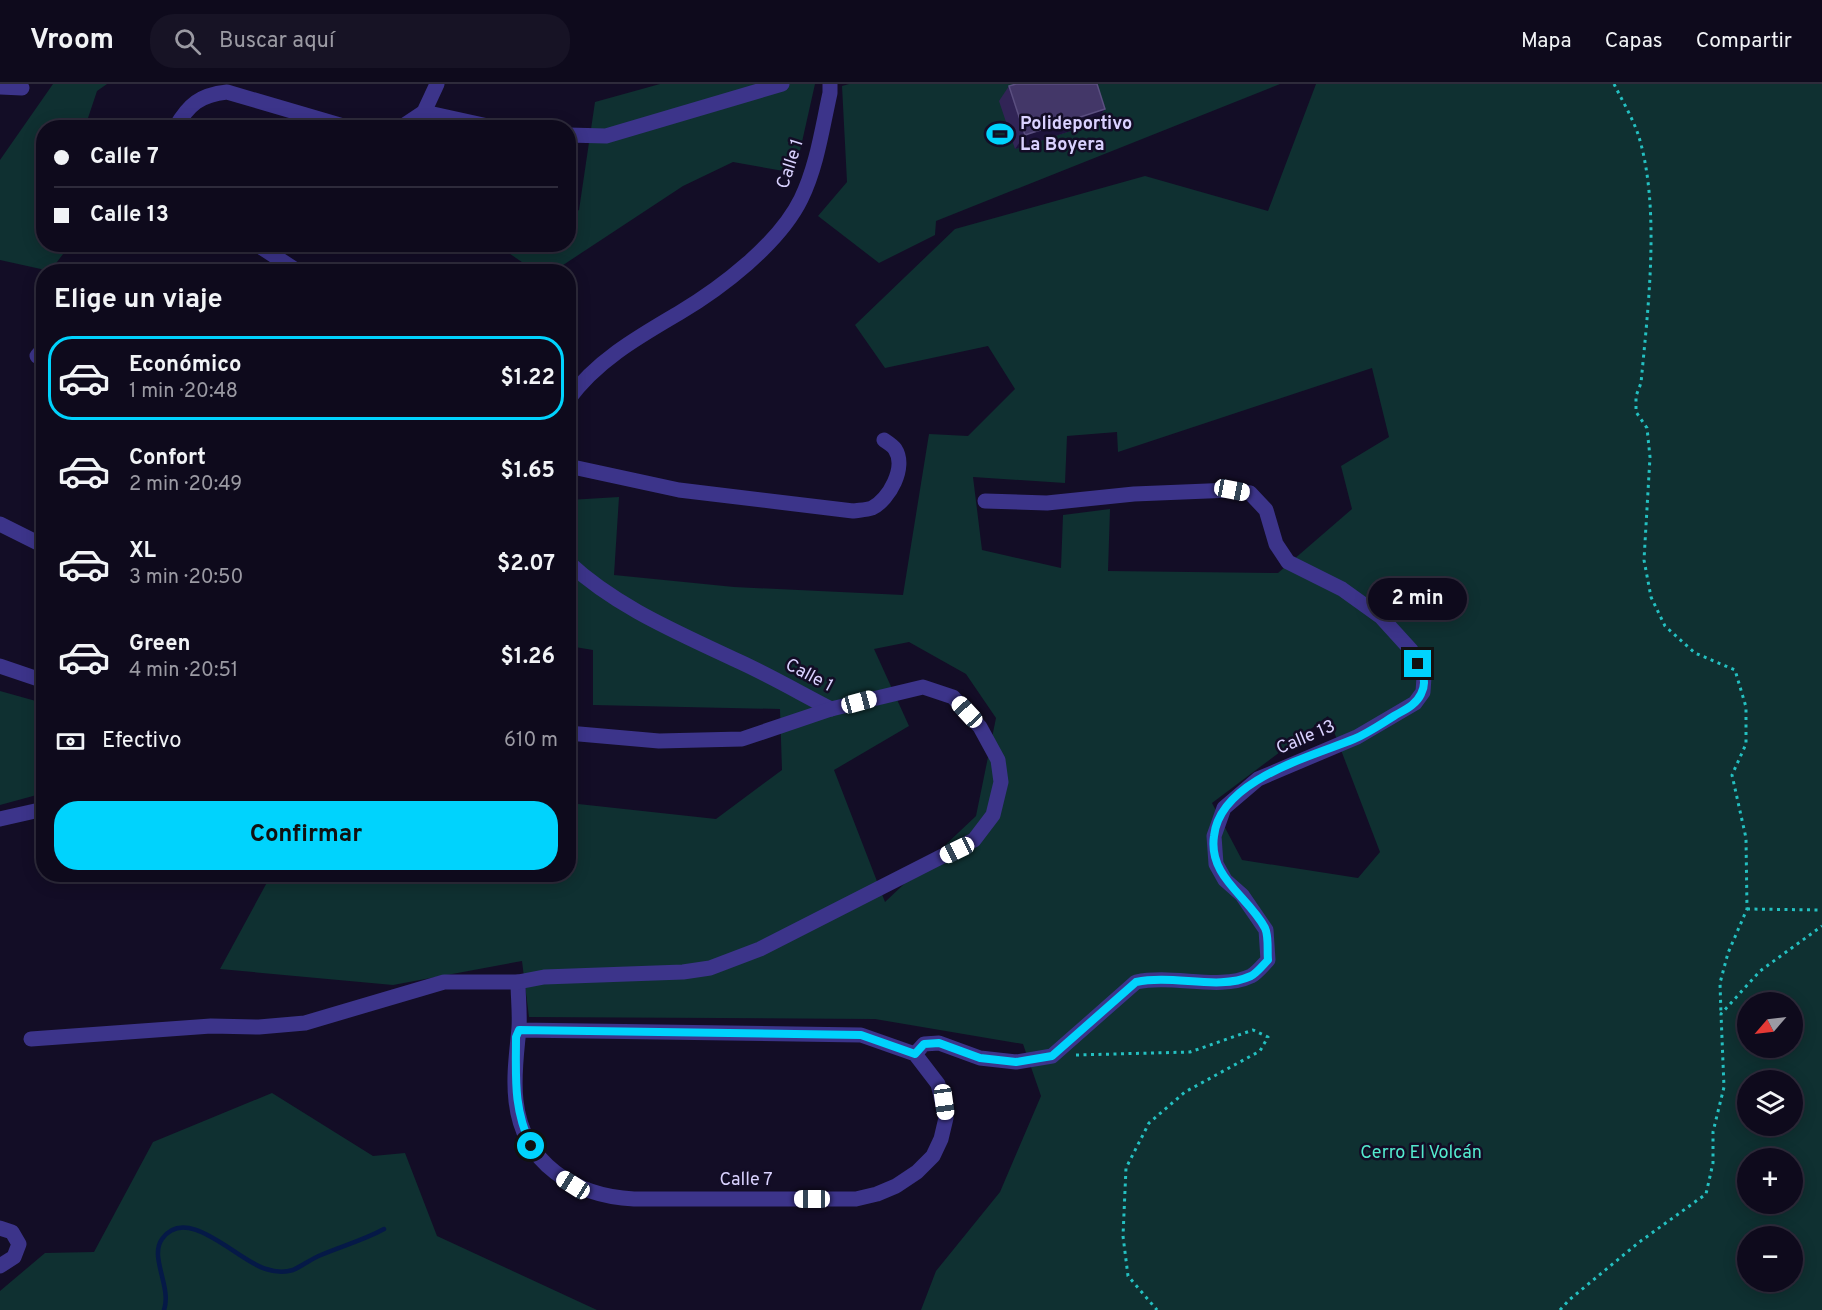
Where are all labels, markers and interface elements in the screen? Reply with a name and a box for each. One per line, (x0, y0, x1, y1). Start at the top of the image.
search box (150, 14, 570, 68)
text: Vroom (30, 23, 114, 59)
icon: search (171, 25, 204, 58)
text: Buscar aquí (219, 28, 335, 55)
text: Mapa (1521, 28, 1572, 55)
text: Capas (1605, 28, 1663, 55)
text: Compartir (1696, 28, 1792, 55)
place label: Polideportivo La Boyera (1020, 113, 1132, 157)
sports icon: Polideportivo La Boyera (985, 119, 1015, 149)
street label: Calle 1 (772, 136, 810, 192)
text: Calle 7 (90, 144, 159, 171)
text: Calle 13 (90, 202, 169, 229)
text: Elige un viaje (54, 283, 223, 317)
icon: car (57, 351, 111, 405)
text: Económico (129, 352, 242, 379)
text: $1.22 (501, 365, 555, 392)
text: 1 min · 20:48 (129, 379, 238, 405)
icon: car (57, 444, 111, 498)
text: Confort (129, 445, 206, 472)
text: $1.65 (501, 458, 555, 485)
text: 2 min · 20:49 (129, 472, 242, 498)
car (1213, 478, 1251, 502)
icon: car (57, 537, 111, 591)
text: XL (129, 538, 156, 565)
text: $2.07 (497, 551, 555, 578)
text: 3 min · 20:50 (129, 565, 243, 591)
callout: 2 min (1368, 577, 1468, 619)
text: 2 min (1391, 586, 1444, 612)
icon: car (57, 630, 111, 684)
text: Green (129, 631, 191, 658)
text: $1.26 (500, 644, 555, 671)
route end (1404, 650, 1431, 677)
street label: Calle 1 (781, 654, 837, 698)
text: 4 min · 20:51 (129, 658, 238, 684)
car (839, 689, 879, 715)
car (948, 693, 986, 731)
street label: Calle 13 (1273, 715, 1339, 761)
icon: cash (54, 725, 87, 758)
text: Efectivo (102, 728, 182, 755)
text: 610 m (504, 728, 558, 754)
button: Confirmar (54, 801, 558, 870)
car (937, 834, 977, 866)
north arrow (1737, 992, 1803, 1058)
map controls (1737, 992, 1803, 1292)
button: layers (1737, 1070, 1803, 1136)
car (933, 1083, 955, 1121)
route start (517, 1132, 544, 1159)
park label: Cerro El Volcán (1360, 1142, 1482, 1165)
button: + (1737, 1148, 1803, 1214)
car (553, 1168, 593, 1202)
street label: Calle 7 (719, 1169, 773, 1192)
car (794, 1190, 830, 1208)
button: − (1737, 1226, 1803, 1292)

